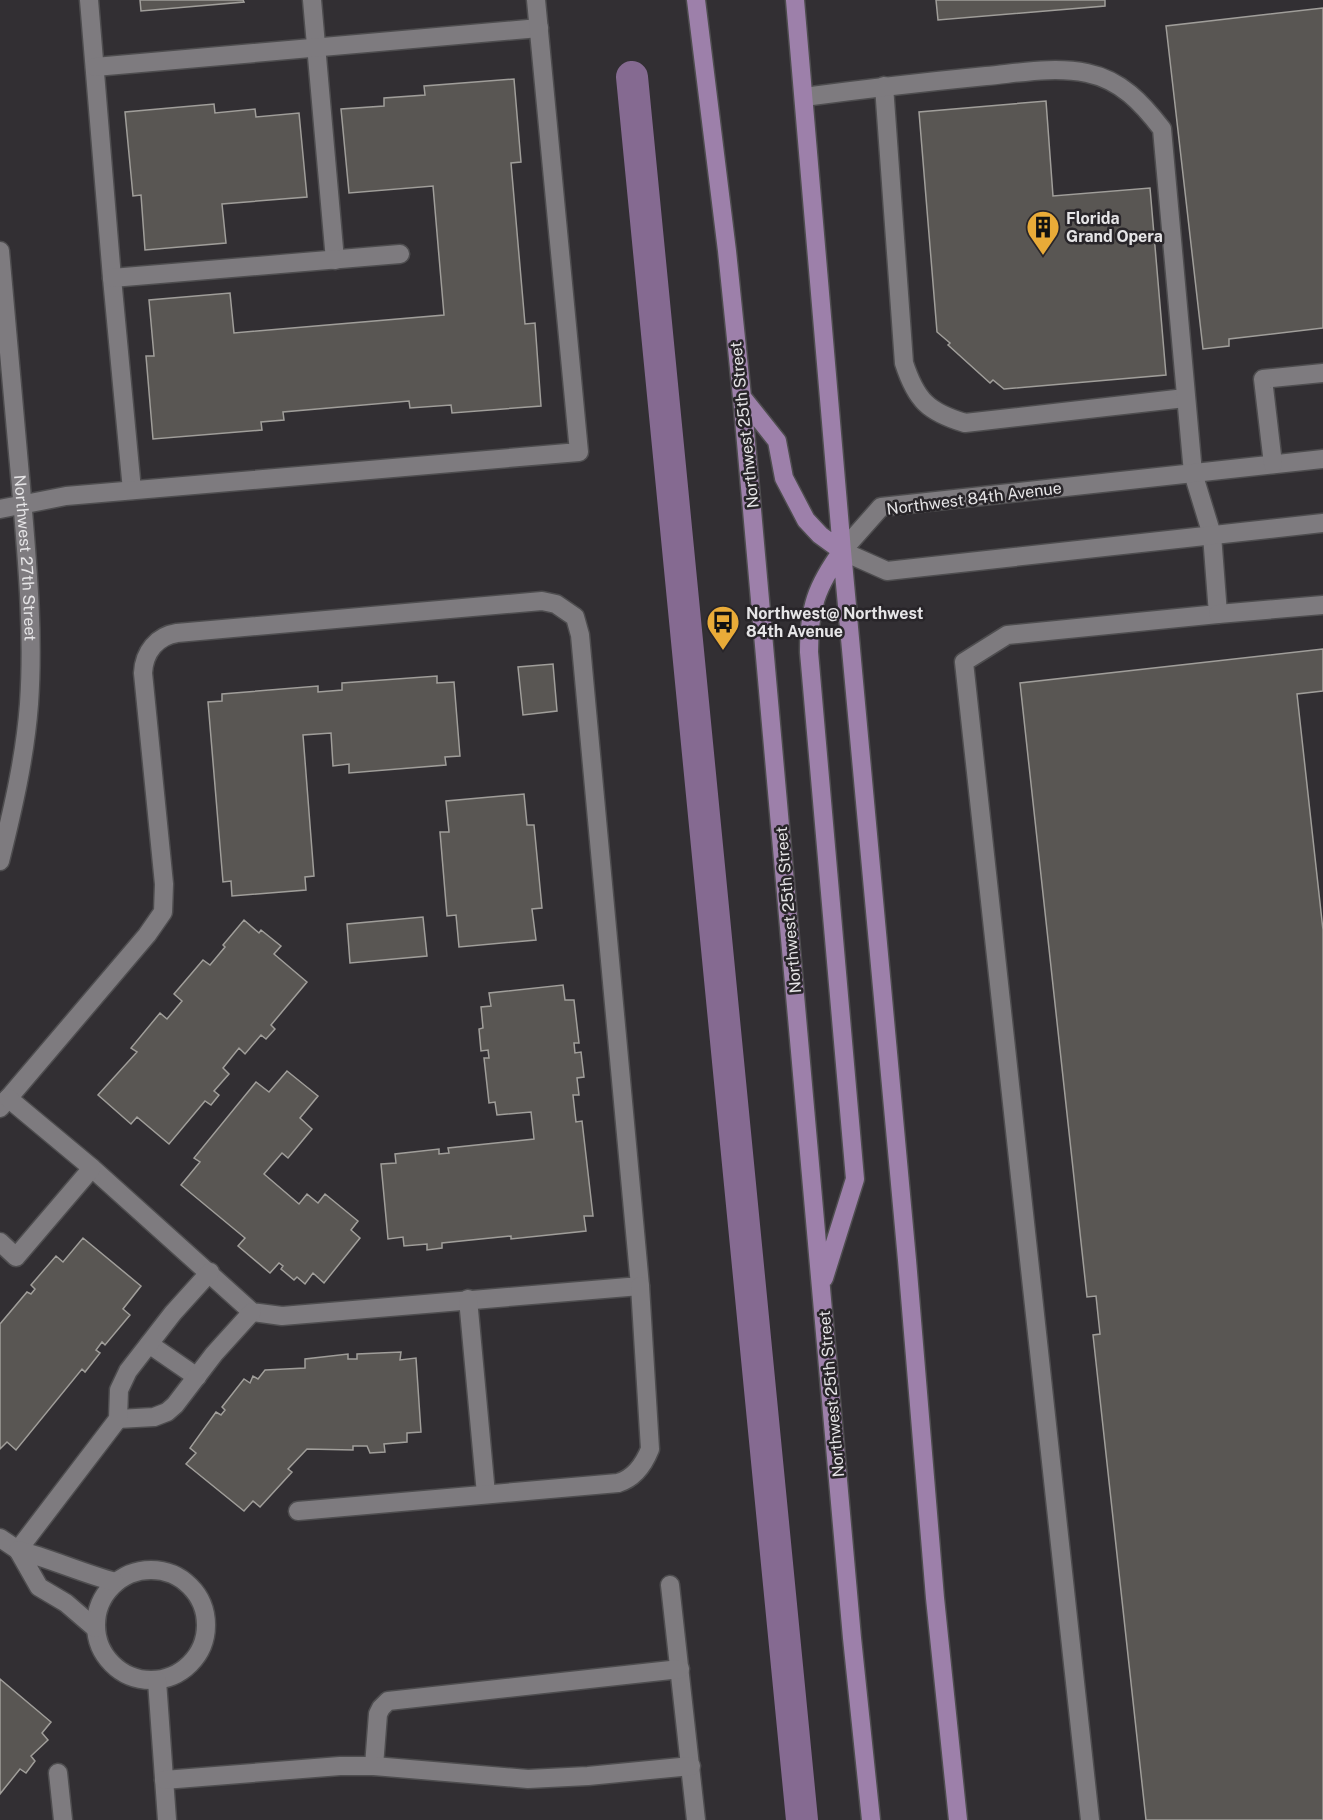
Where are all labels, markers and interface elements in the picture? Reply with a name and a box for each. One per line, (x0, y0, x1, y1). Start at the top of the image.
building icon: Florida Grand Opera (1025, 209, 1061, 256)
place label: Florida Grand Opera (1066, 209, 1163, 246)
street label: Northwest 25th Street (726, 341, 763, 509)
street label: Northwest 27th Street (10, 474, 40, 641)
street label: Northwest 84th Avenue (885, 478, 1063, 519)
bus stop icon: Northwest@ Northwest 84th Avenue (705, 604, 741, 651)
place label: Northwest@ Northwest 84th Avenue (746, 604, 924, 641)
street label: Northwest 25th Street (772, 826, 805, 994)
street label: Northwest 25th Street (815, 1310, 848, 1478)

